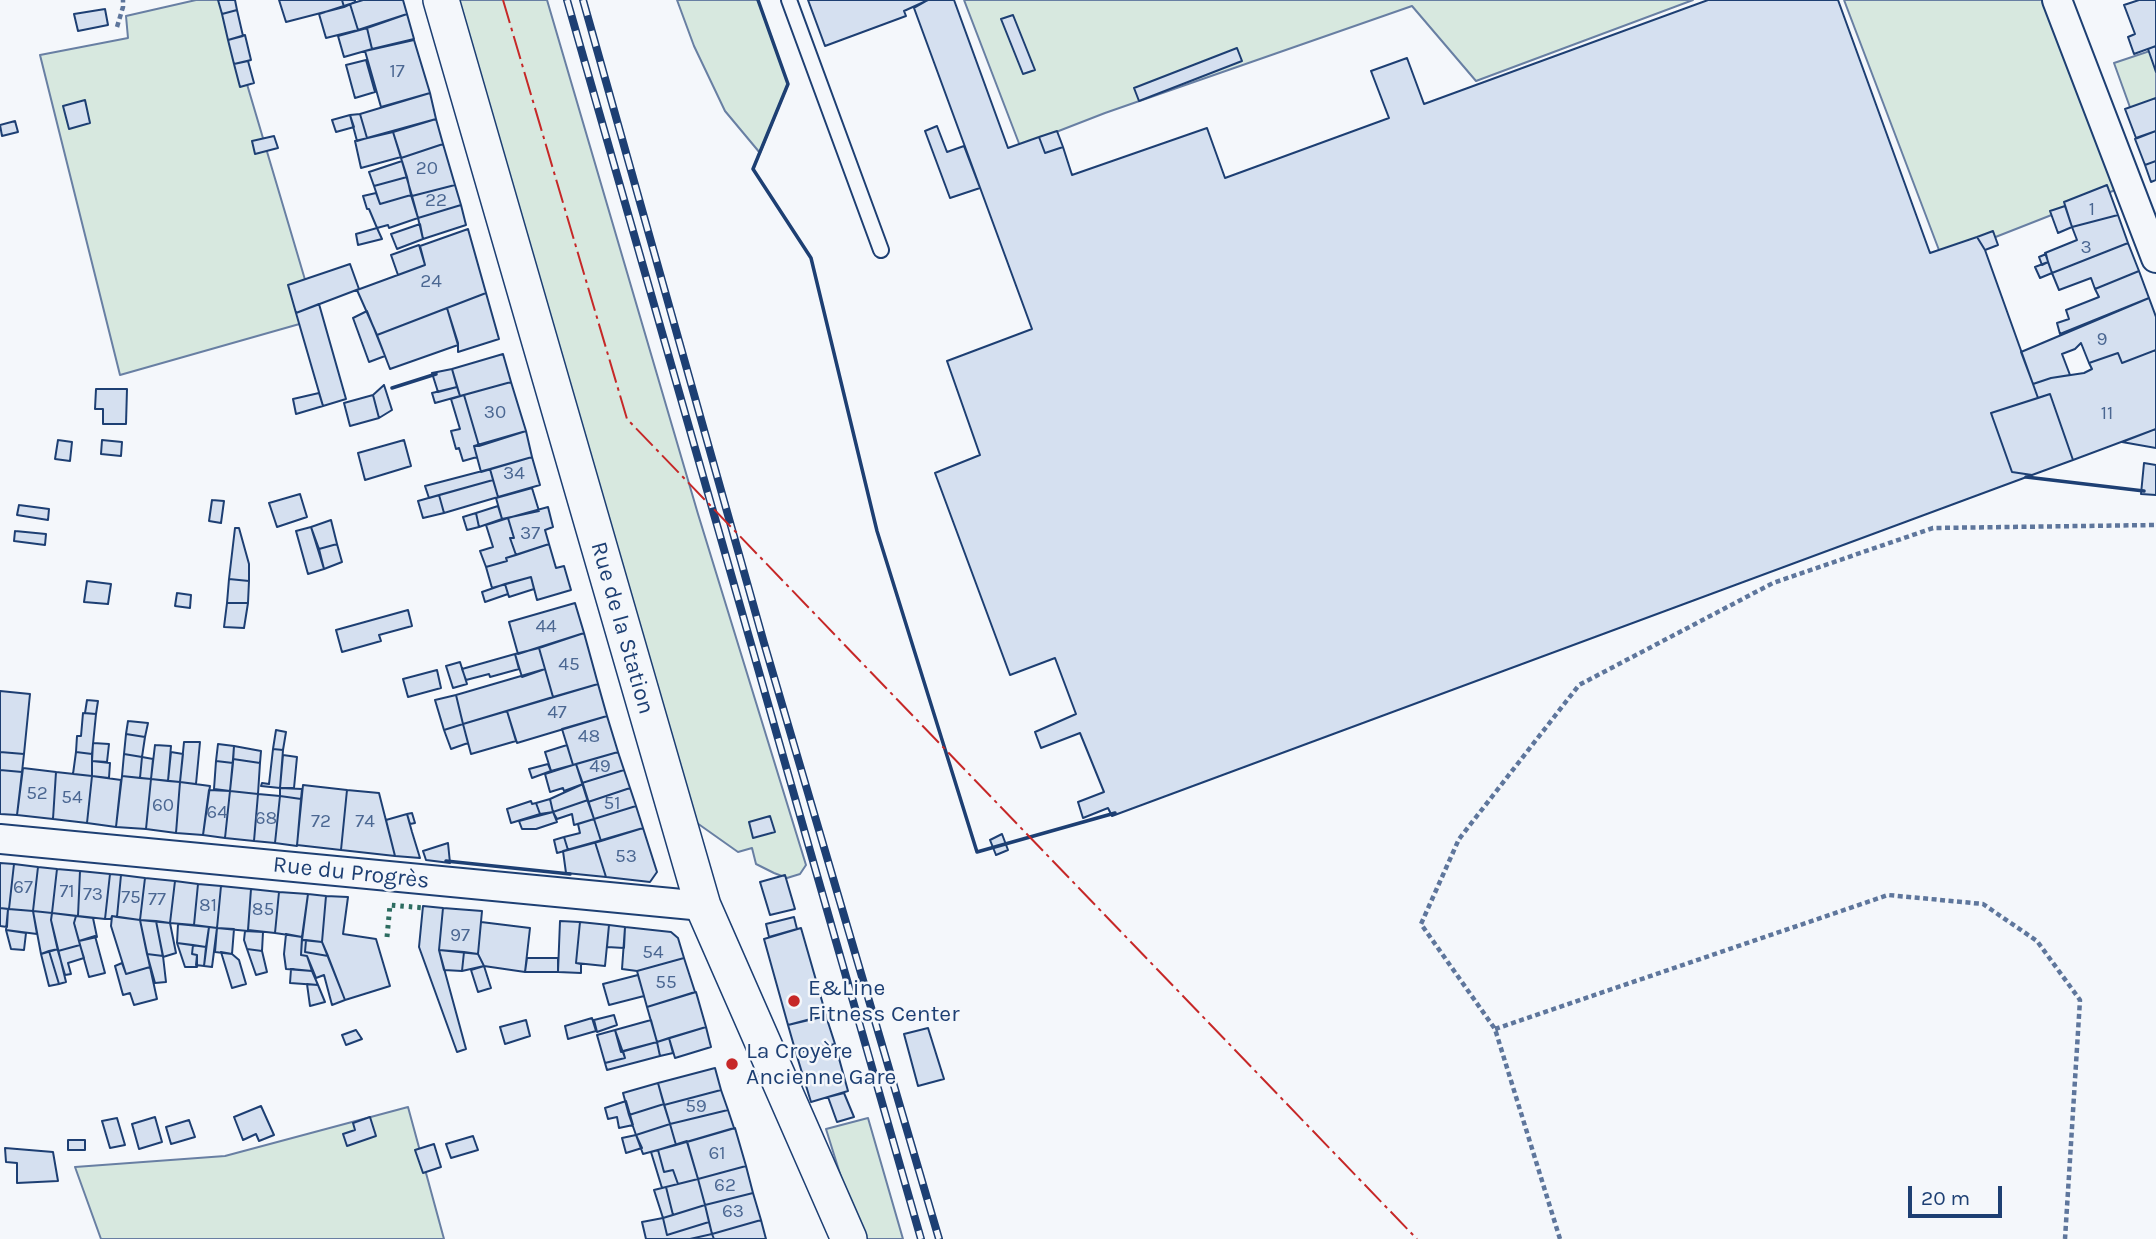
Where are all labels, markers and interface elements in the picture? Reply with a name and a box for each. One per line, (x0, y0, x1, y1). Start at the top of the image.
house number: 17 (389, 61, 405, 83)
house number: 20 (416, 158, 438, 180)
house number: 22 (425, 190, 447, 212)
house number: 1 (2089, 199, 2095, 221)
house number: 3 (2080, 237, 2092, 259)
house number: 24 (420, 271, 442, 293)
house number: 9 (2096, 329, 2108, 351)
house number: 30 (484, 402, 506, 424)
house number: 11 (2101, 403, 2113, 425)
house number: 34 (503, 463, 525, 485)
house number: 37 (520, 523, 540, 545)
street label: Rue de la Station (584, 539, 660, 717)
house number: 44 (535, 616, 557, 638)
house number: 45 (558, 654, 580, 676)
house number: 47 (547, 702, 567, 724)
house number: 48 (578, 726, 600, 748)
house number: 49 (589, 756, 611, 778)
house number: 52 (26, 783, 48, 805)
house number: 54 (61, 787, 83, 809)
house number: 51 (603, 793, 621, 815)
house number: 60 (152, 795, 174, 817)
house number: 64 (206, 802, 228, 824)
house number: 68 (255, 808, 277, 830)
house number: 72 (311, 811, 331, 833)
house number: 74 (355, 811, 375, 833)
house number: 53 (615, 846, 637, 868)
street label: Rue du Progrès (271, 851, 431, 895)
house number: 67 (13, 877, 33, 899)
house number: 71 (59, 881, 75, 903)
house number: 73 (83, 884, 103, 906)
house number: 75 (121, 887, 141, 909)
house number: 77 (148, 889, 166, 911)
house number: 81 (199, 895, 217, 917)
house number: 85 (252, 899, 274, 921)
house number: 97 (450, 925, 470, 947)
house number: 54 (642, 942, 664, 964)
house number: 55 (655, 972, 677, 994)
place label: E&Line Fitness Center (808, 974, 959, 1028)
marker: E&Line Fitness Center (786, 993, 802, 1009)
place label: La Croyère Ancienne Gare (746, 1037, 896, 1091)
marker: La Croyère Ancienne Gare (724, 1056, 740, 1072)
house number: 59 (685, 1096, 707, 1118)
house number: 61 (708, 1143, 726, 1165)
scale bar (1911, 1172, 2006, 1216)
house number: 62 (714, 1175, 736, 1197)
text: 20 m (1921, 1186, 1970, 1210)
house number: 63 (722, 1201, 744, 1223)

